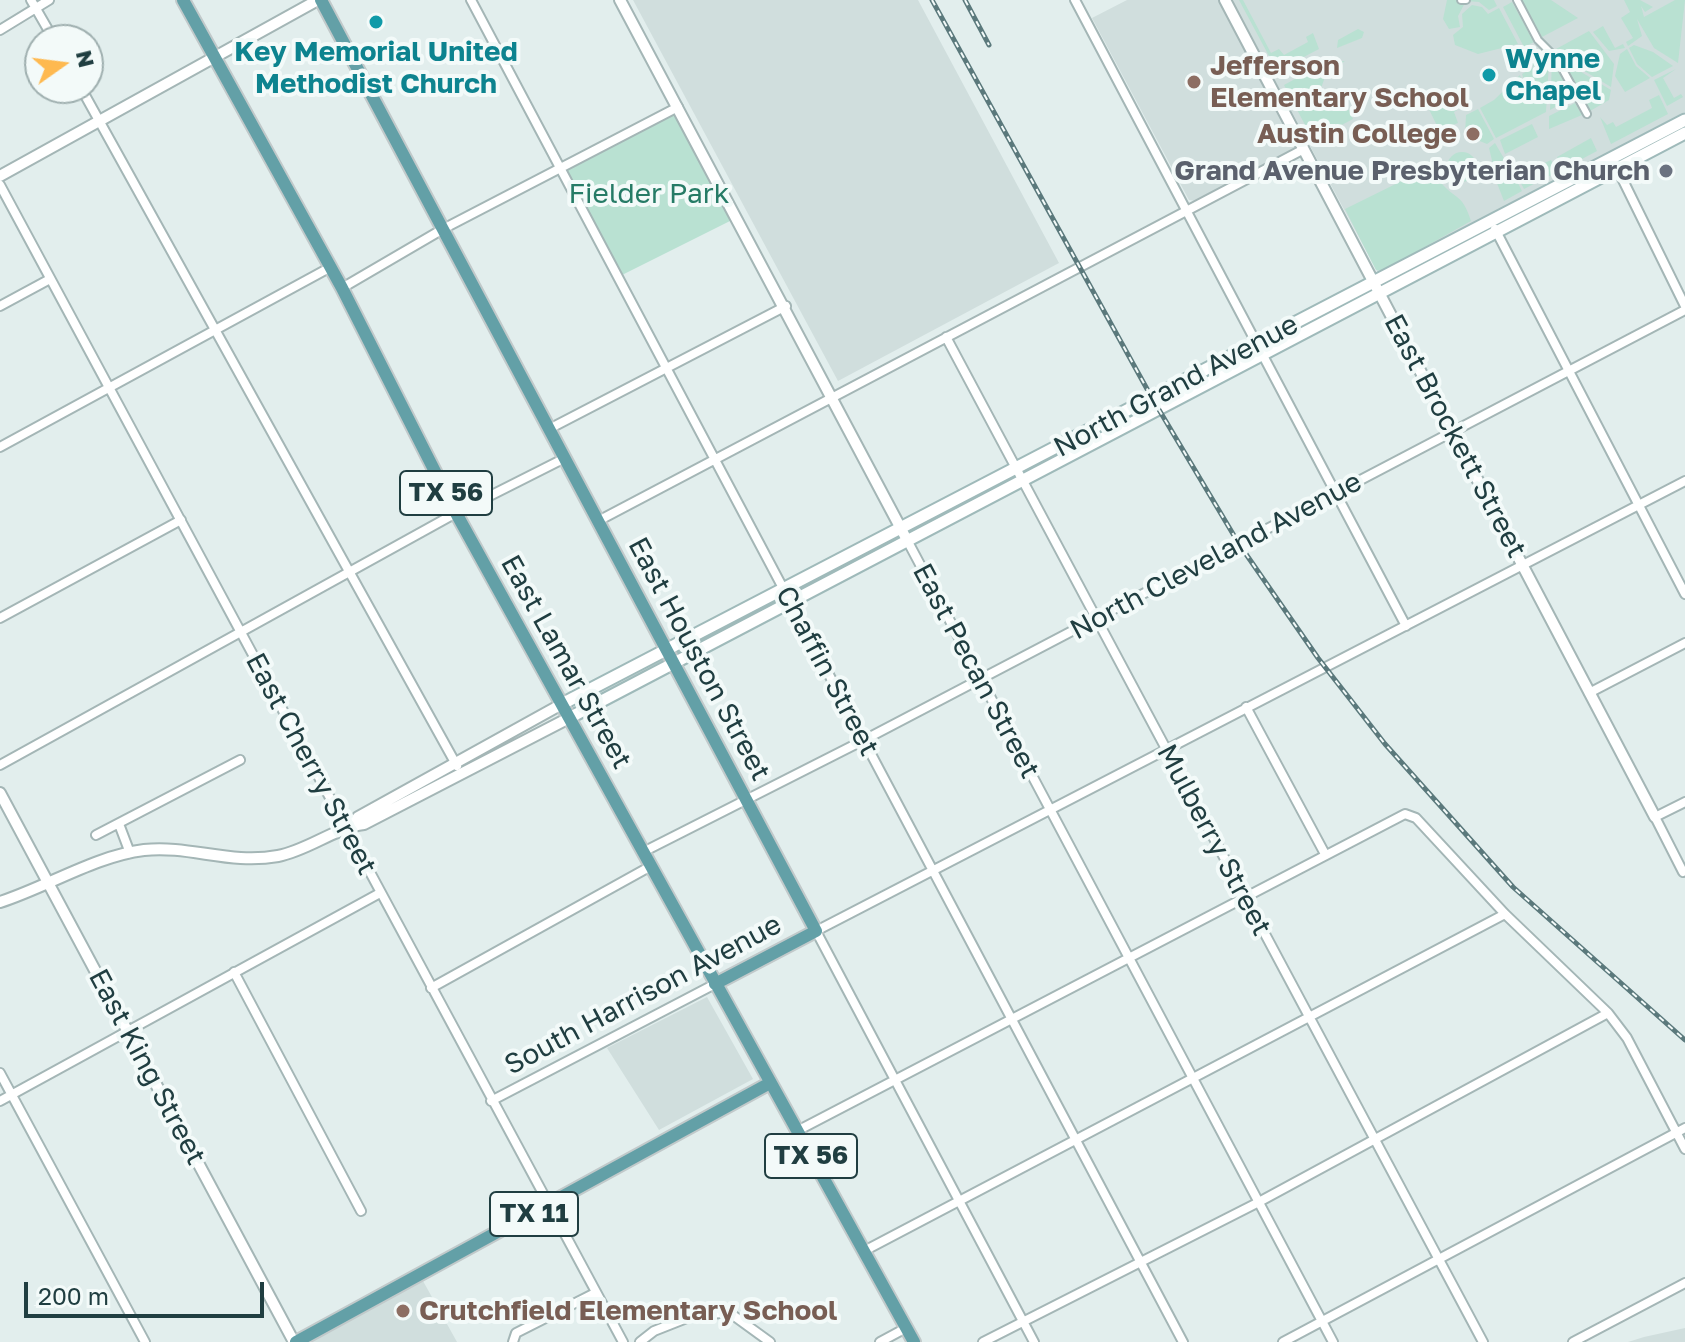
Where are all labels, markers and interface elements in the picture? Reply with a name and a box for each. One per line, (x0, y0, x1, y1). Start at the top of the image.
marker: Key Memorial United Methodist Church (367, 13, 385, 31)
north arrow (24, 24, 104, 104)
place label: Key Memorial United Methodist Church (234, 35, 518, 101)
place label: Wynne Chapel (1505, 42, 1601, 108)
text: N (71, 47, 101, 70)
place label: Jefferson Elementary School (1210, 49, 1469, 115)
marker: Wynne Chapel (1480, 66, 1498, 84)
marker: Jefferson Elementary School (1185, 73, 1203, 91)
place label: Austin College (1257, 117, 1457, 151)
marker: Austin College (1464, 125, 1482, 143)
place label: Grand Avenue Presbyterian Church (1174, 154, 1650, 188)
marker: Grand Avenue Presbyterian Church (1657, 162, 1675, 180)
park label: Fielder Park (568, 177, 730, 211)
street label: North Grand Avenue (1048, 307, 1304, 465)
street label: East Brockett Street (1377, 309, 1533, 563)
street label: North Cleveland Avenue (1065, 465, 1367, 647)
road number: TX 56 (400, 471, 492, 515)
street label: East Houston Street (621, 532, 777, 786)
street label: East Lamar Street (493, 549, 639, 775)
street label: East Pecan Street (905, 558, 1047, 784)
street label: Chaffin Street (768, 580, 886, 762)
street label: East Cherry Street (238, 647, 384, 881)
street label: Mulberry Street (1149, 739, 1279, 941)
street label: South Harrison Avenue (499, 908, 787, 1082)
street label: East King Street (81, 963, 213, 1171)
road number: TX 56 (765, 1134, 857, 1178)
road number: TX 11 (490, 1192, 578, 1236)
scale bar (28, 1266, 268, 1316)
text: 200 m (38, 1281, 109, 1310)
place label: Crutchfield Elementary School (419, 1294, 837, 1328)
marker: Crutchfield Elementary School (394, 1302, 412, 1320)

